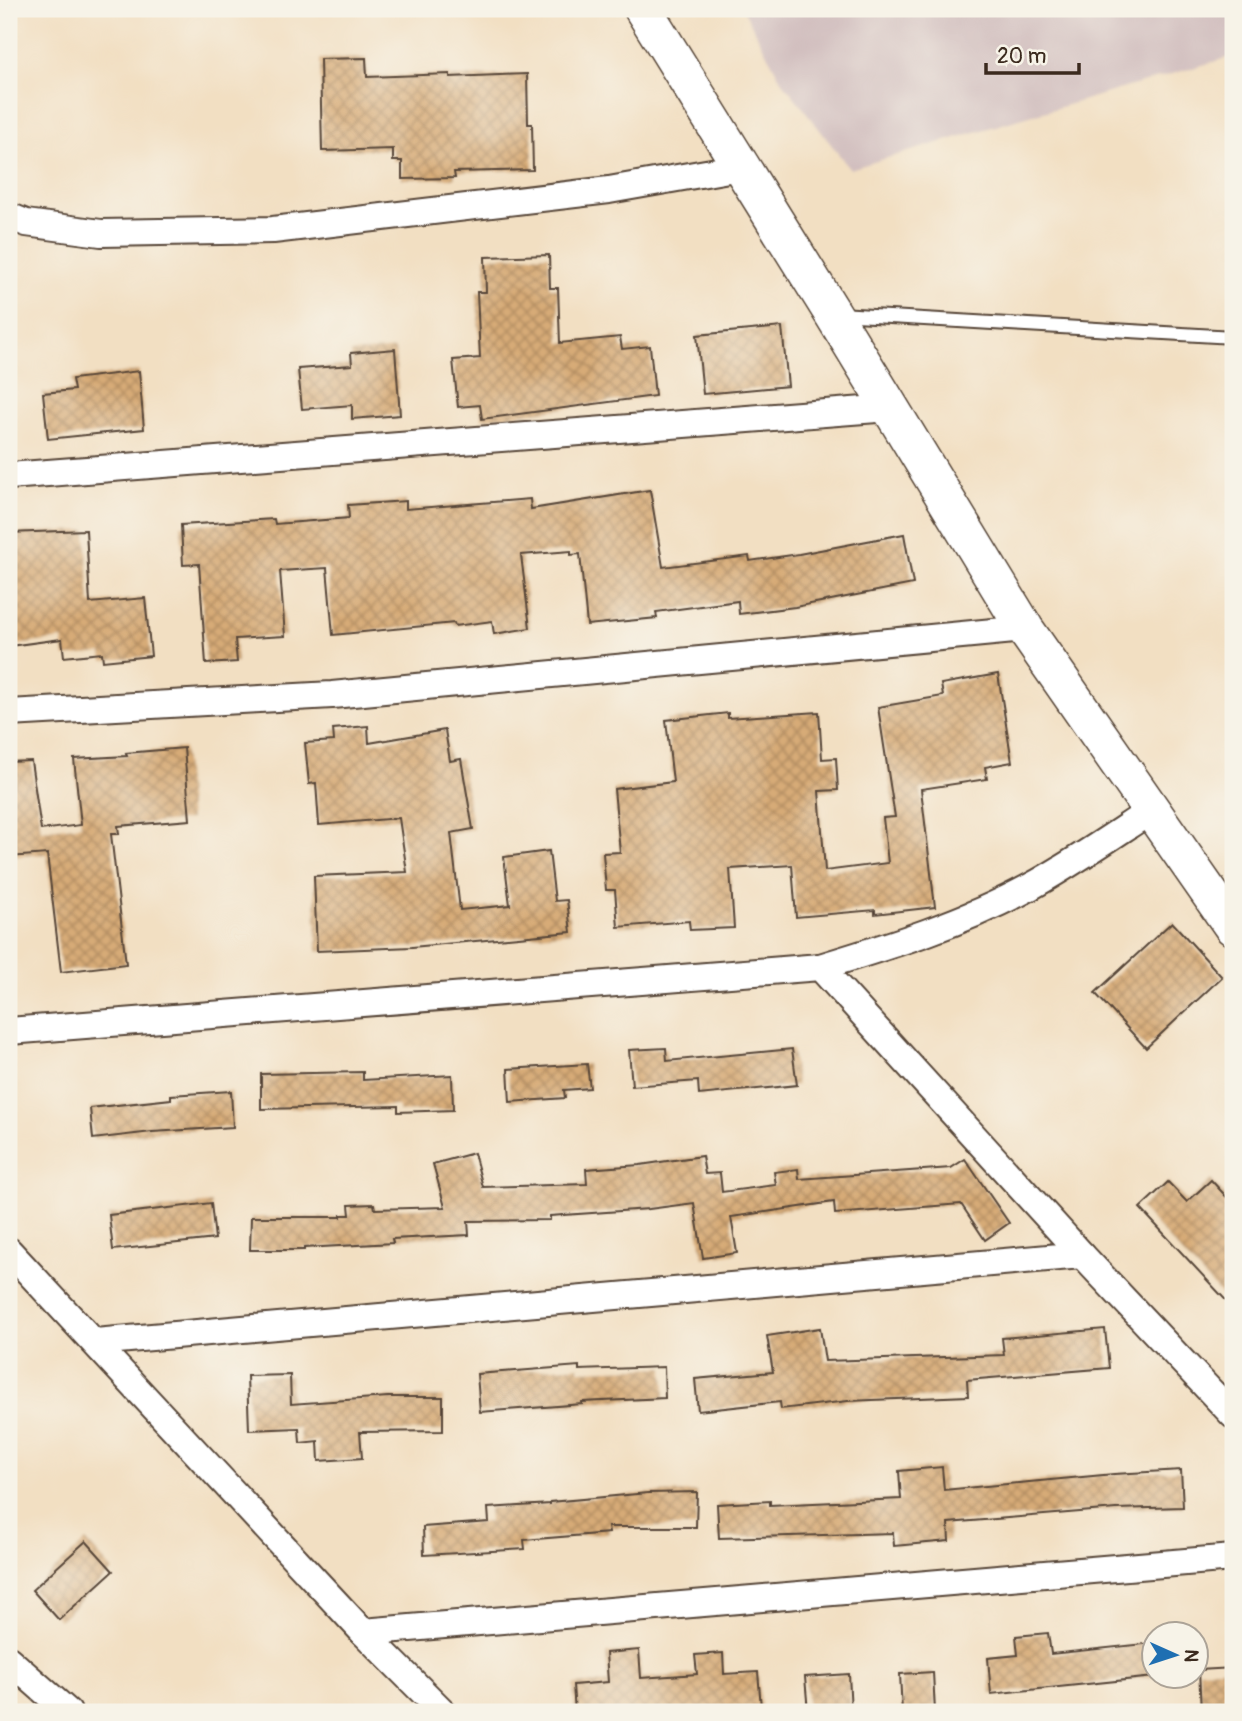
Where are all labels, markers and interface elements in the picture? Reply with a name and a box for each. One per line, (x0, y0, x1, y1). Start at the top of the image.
scale bar (986, 32, 1079, 76)
text: 20 m (997, 43, 1046, 70)
north arrow (1140, 1620, 1210, 1690)
text: N (1179, 1649, 1203, 1663)

